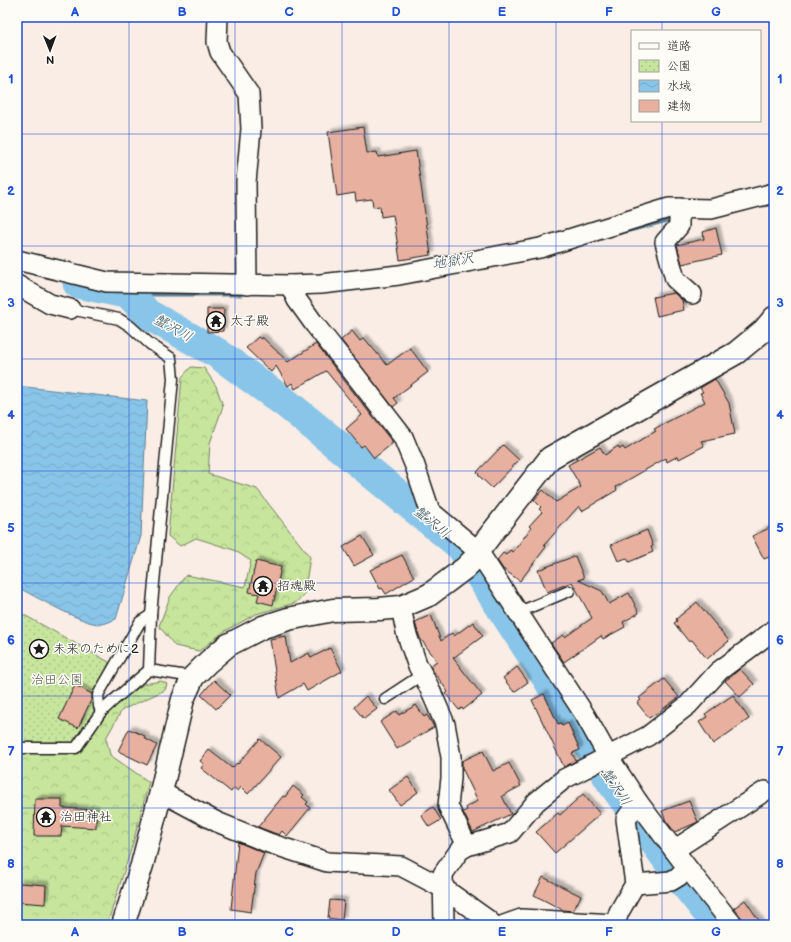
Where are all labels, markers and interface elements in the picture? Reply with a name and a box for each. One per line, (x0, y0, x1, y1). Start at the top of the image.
text: A (70, 4, 79, 20)
text: B (177, 4, 187, 20)
text: C (284, 4, 294, 20)
text: D (391, 4, 401, 20)
text: E (498, 4, 507, 20)
text: F (605, 4, 613, 20)
text: G (711, 4, 721, 20)
north arrow (30, 30, 70, 70)
legend (631, 30, 761, 122)
text: 道路 (667, 39, 691, 54)
text: N (46, 53, 54, 66)
text: 公園 (667, 59, 691, 74)
text: 1 (8, 71, 14, 87)
text: 1 (777, 71, 783, 87)
text: 水域 (667, 79, 691, 94)
text: 建物 (667, 99, 691, 114)
text: 2 (7, 183, 15, 199)
text: 2 (776, 183, 784, 199)
water label: 地獄沢 (431, 249, 476, 273)
text: 3 (7, 295, 15, 311)
text: 3 (776, 295, 784, 311)
water label: 蟹沢川 (151, 310, 195, 346)
temple icon: 太子殿 (205, 310, 227, 332)
place label: 太子殿 (230, 313, 269, 329)
text: 4 (7, 407, 15, 423)
text: 4 (776, 407, 784, 423)
water label: 蟹沢川 (410, 502, 454, 542)
text: 5 (7, 520, 15, 536)
text: 5 (776, 520, 784, 536)
temple icon: 招魂殿 (252, 575, 274, 597)
place label: 招魂殿 (277, 578, 316, 594)
text: 6 (7, 632, 15, 648)
text: 6 (776, 632, 784, 648)
place icon: 未来のために2 (28, 638, 50, 660)
place label: 未来のために2 (53, 641, 139, 657)
park label: 治田公園 (31, 672, 83, 688)
text: 7 (7, 744, 15, 760)
text: 7 (776, 744, 784, 760)
water label: 蟹沢川 (597, 765, 635, 809)
temple icon: 治田神社 (35, 806, 57, 828)
place label: 治田神社 (60, 809, 112, 825)
text: 8 (7, 856, 15, 872)
text: 8 (776, 856, 784, 872)
text: A (70, 924, 79, 940)
text: B (177, 924, 187, 940)
text: C (284, 924, 294, 940)
text: D (391, 924, 401, 940)
text: E (498, 924, 507, 940)
text: F (605, 924, 613, 940)
text: G (711, 924, 721, 940)

